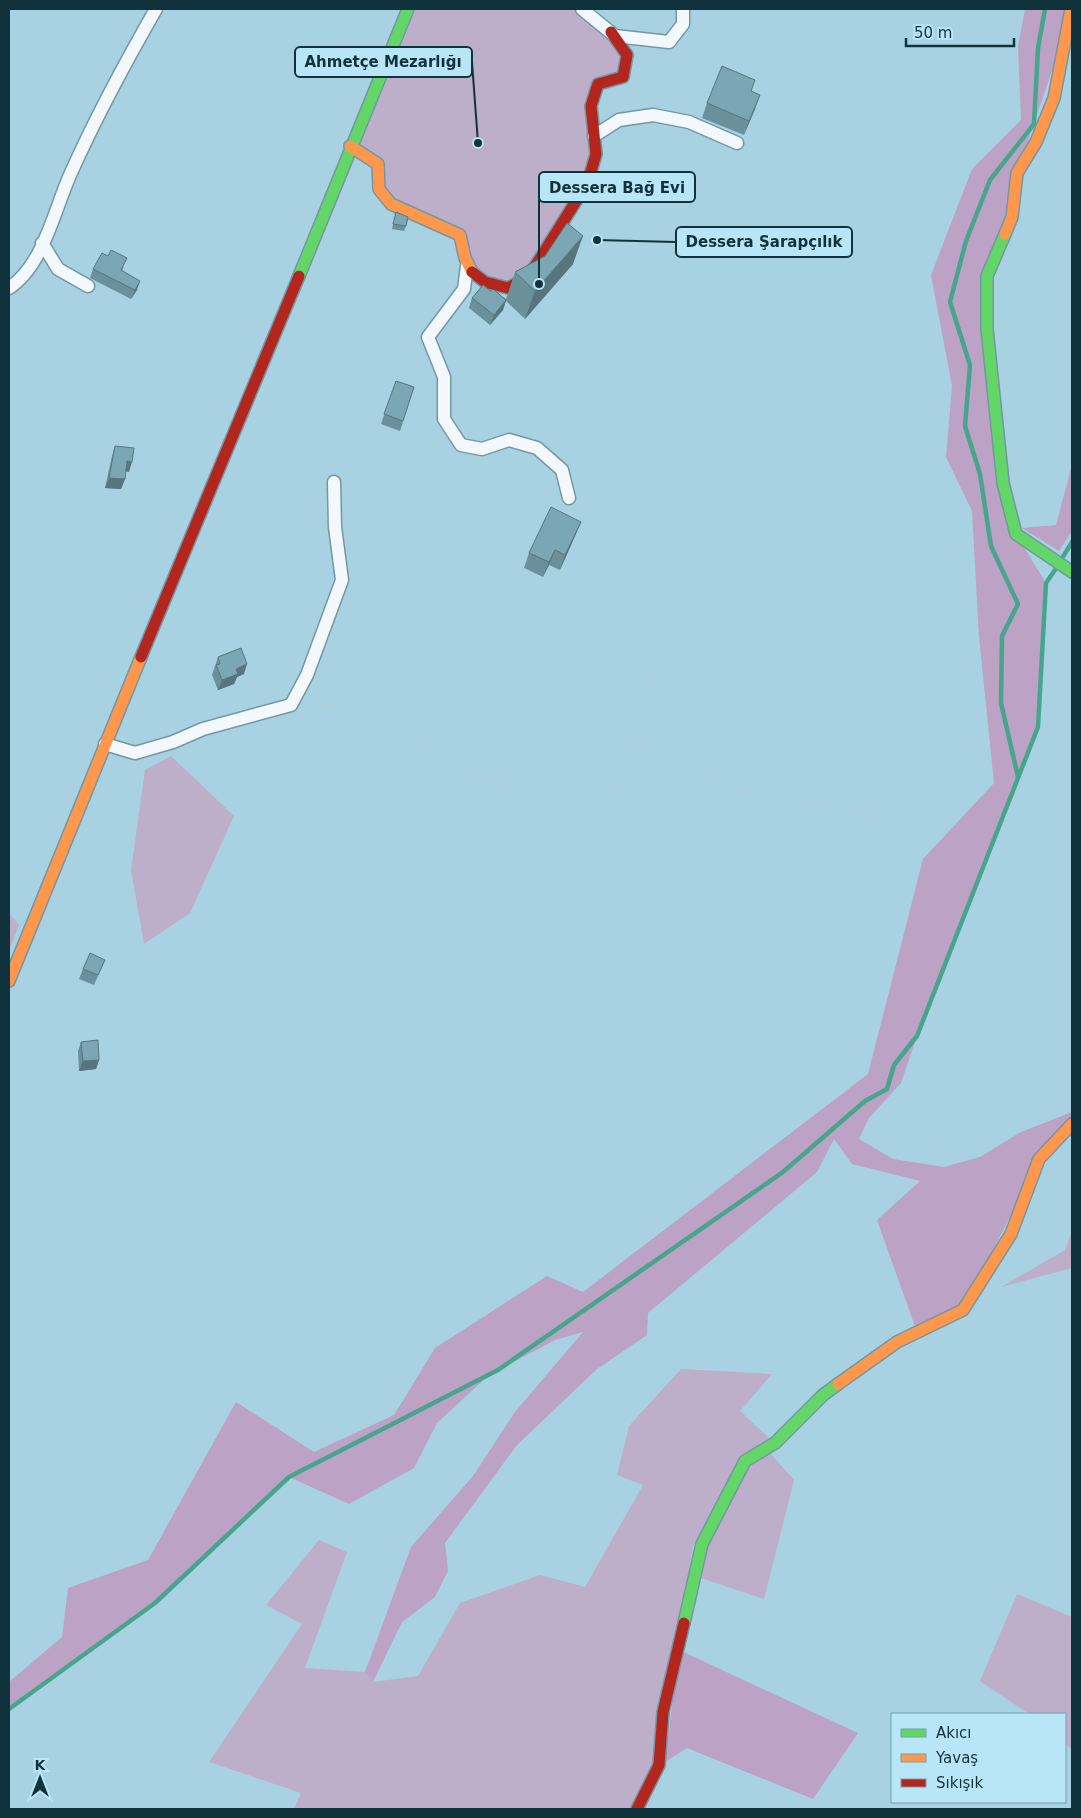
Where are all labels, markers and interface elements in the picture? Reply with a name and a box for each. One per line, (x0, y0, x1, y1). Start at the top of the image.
scale bar (906, 15, 1014, 47)
text: 50 m (914, 24, 952, 42)
callout: Ahmetçe Mezarlığı (295, 47, 472, 77)
text: Ahmetçe Mezarlığı (304, 53, 462, 71)
callout: Dessera Bağ Evi (539, 172, 695, 202)
text: Dessera Bağ Evi (549, 179, 685, 197)
callout: Dessera Şarapçılık (676, 227, 852, 257)
text: Dessera Şarapçılık (686, 233, 843, 251)
legend (891, 1713, 1066, 1803)
text: Akıcı (936, 1724, 972, 1742)
text: Yavaş (935, 1749, 978, 1767)
north arrow (15, 1753, 65, 1803)
text: K (35, 1757, 47, 1773)
text: Sıkışık (936, 1774, 984, 1792)

